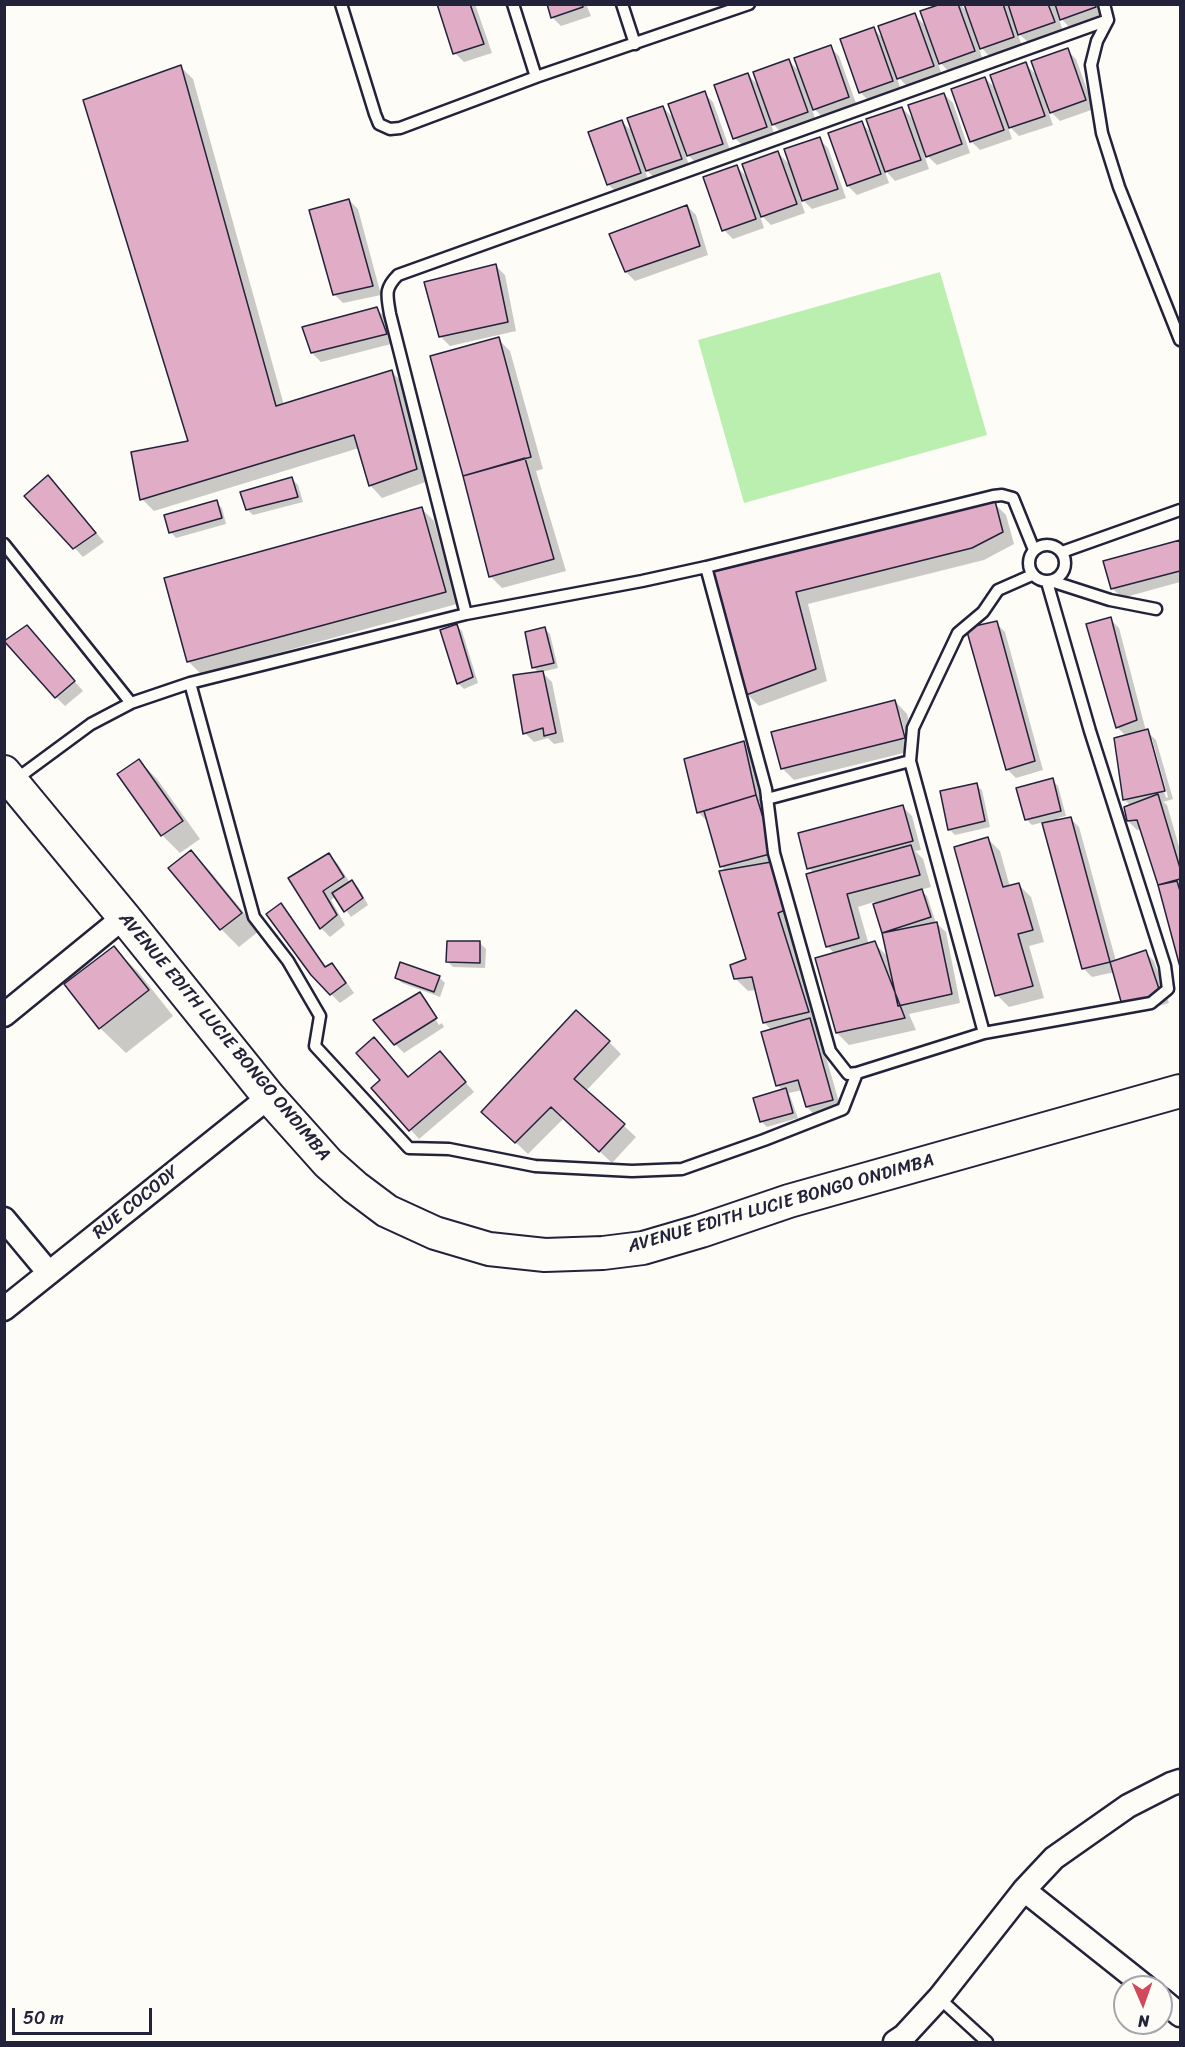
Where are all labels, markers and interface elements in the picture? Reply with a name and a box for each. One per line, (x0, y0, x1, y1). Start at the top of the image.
street label: AVENUE EDITH LUCIE BONGO ONDIMBA (114, 908, 334, 1166)
street label: AVENUE EDITH LUCIE BONGO ONDIMBA (625, 1150, 937, 1258)
street label: RUE COCODY (89, 1162, 183, 1244)
north arrow (1113, 1975, 1173, 2035)
scale bar (15, 1996, 154, 2034)
text: 50 m (23, 2002, 64, 2034)
text: N (1138, 2007, 1150, 2036)

